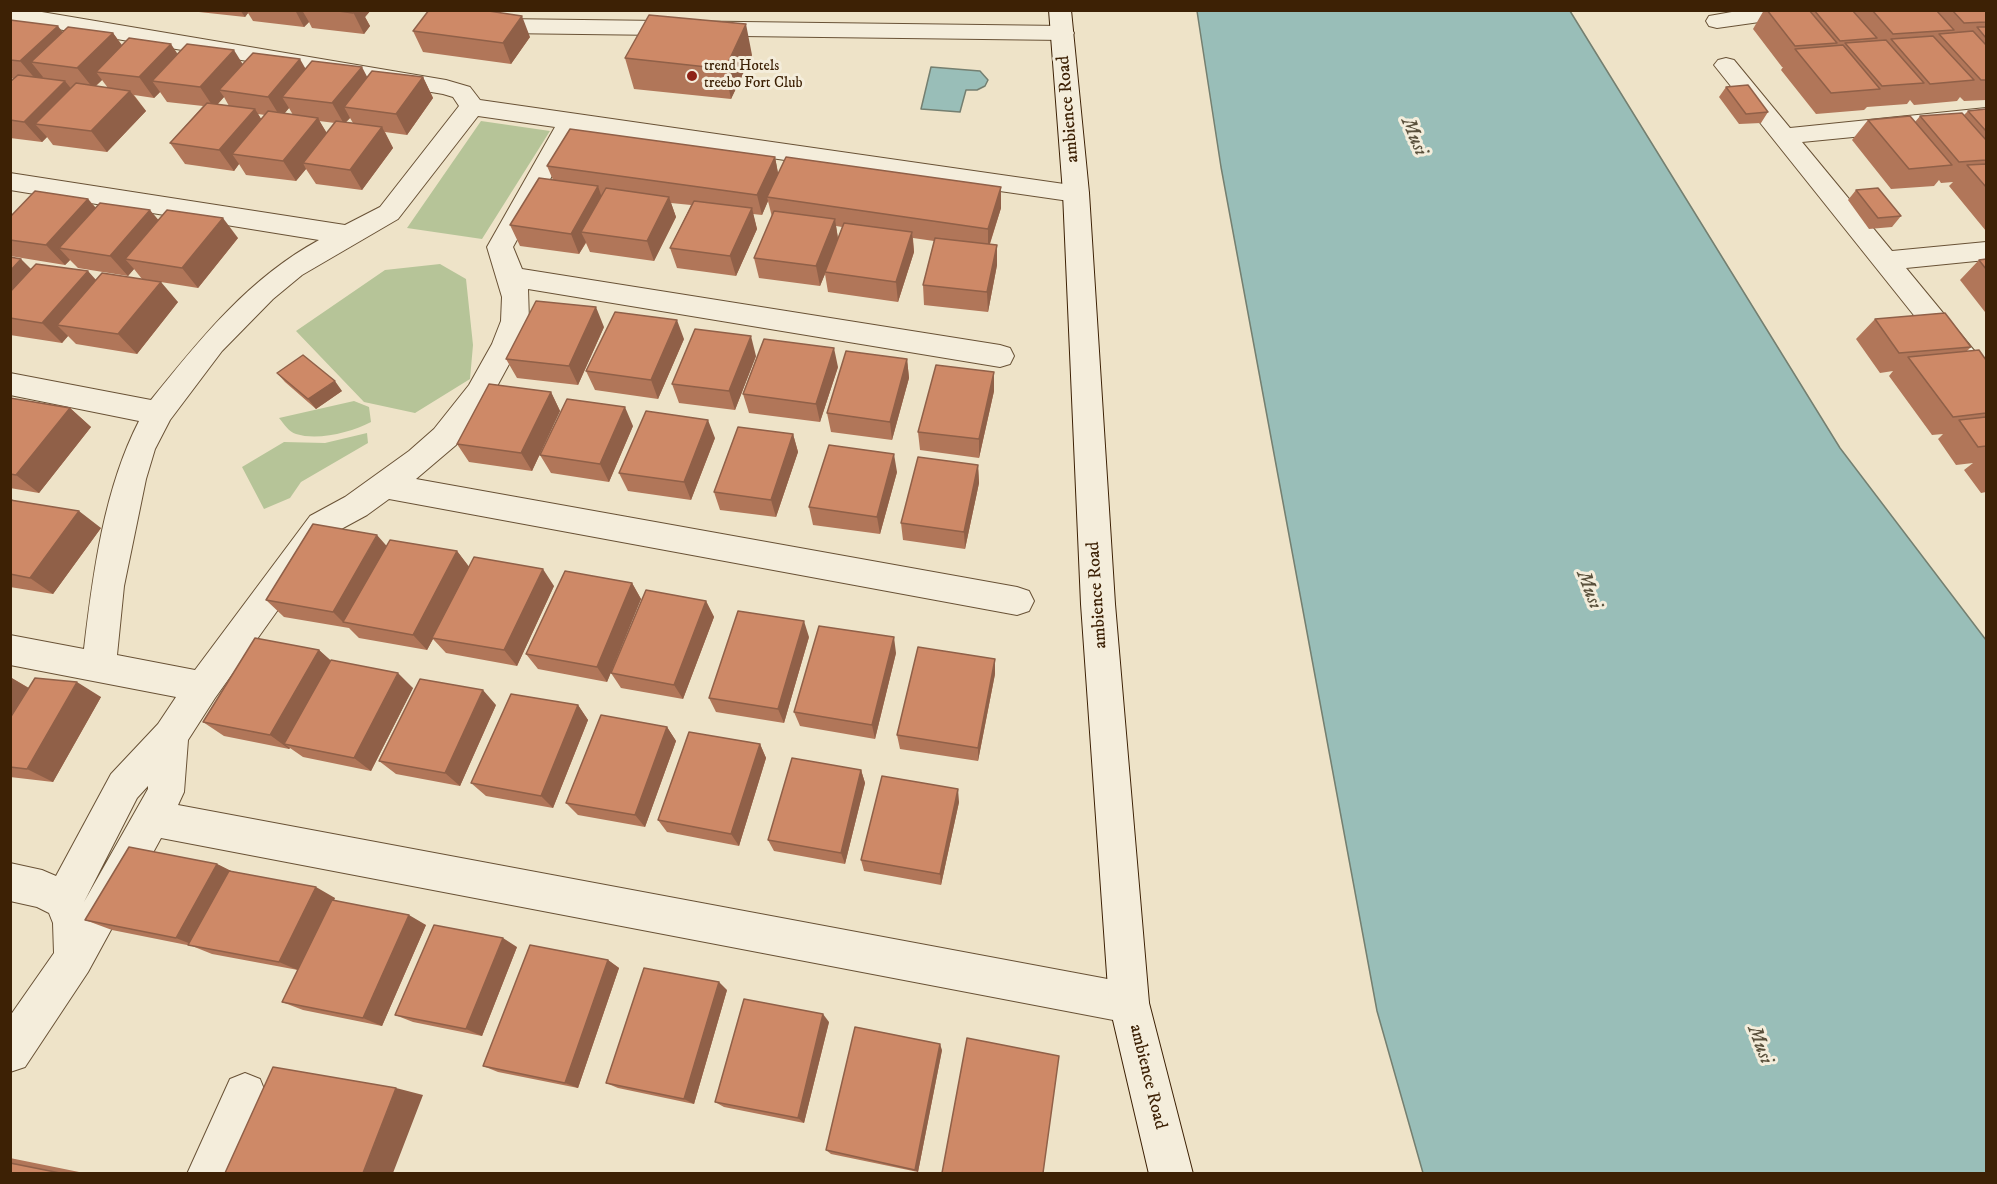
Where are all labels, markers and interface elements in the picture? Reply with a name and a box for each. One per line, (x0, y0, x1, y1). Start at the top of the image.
street label: ambience Road (1054, 55, 1084, 163)
place label: trend Hotels treebo Fort Club (704, 58, 803, 93)
marker: trend Hotels treebo Fort Club (685, 69, 699, 83)
water label: Musi (1394, 114, 1432, 160)
street label: ambience Road (1083, 541, 1113, 649)
water label: Musi (1570, 567, 1606, 613)
street label: ambience Road (1124, 1022, 1170, 1132)
water label: Musi (1741, 1022, 1777, 1068)

